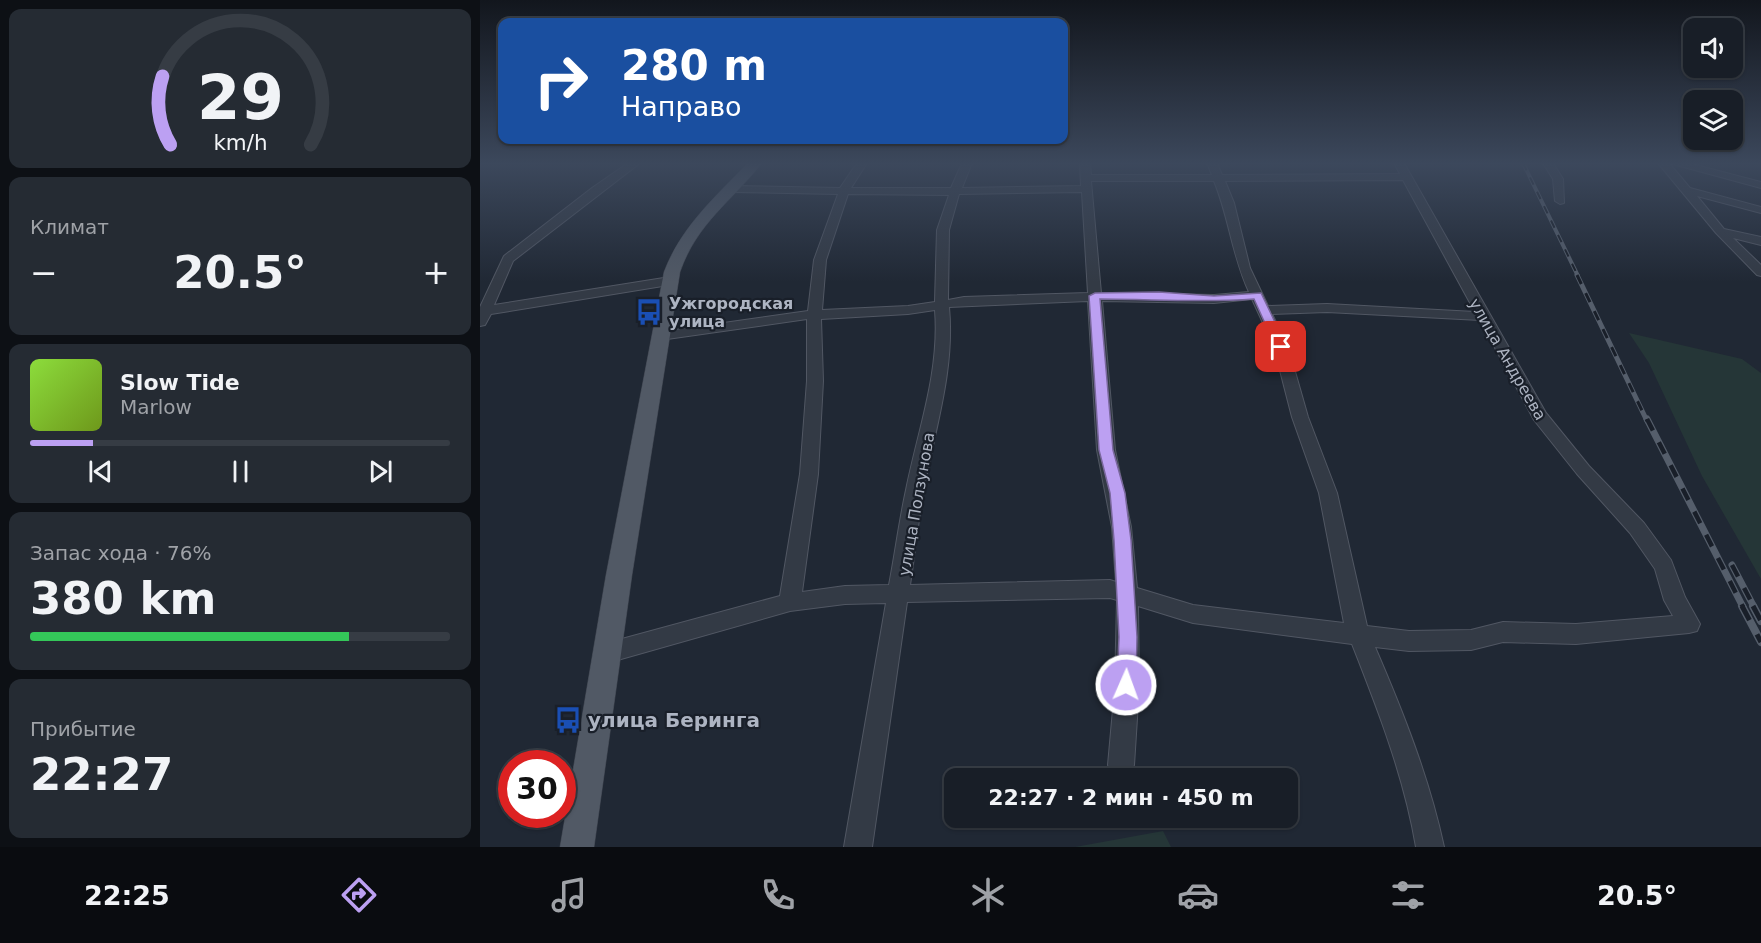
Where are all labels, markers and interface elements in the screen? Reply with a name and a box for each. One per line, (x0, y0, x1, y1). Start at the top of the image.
map controls (1683, 18, 1743, 150)
button: sound (1683, 18, 1743, 78)
text: 280 m (621, 41, 767, 90)
icon: right (522, 42, 600, 120)
text: 29 (197, 61, 283, 134)
button: layers (1683, 90, 1743, 150)
text: Направо (621, 91, 742, 122)
text: km/h (213, 131, 267, 156)
text: Климат (30, 215, 109, 239)
text: 20.5° (173, 246, 307, 299)
text: − (30, 253, 58, 292)
text: + (422, 253, 450, 292)
place label: Ужгородская улица (669, 294, 793, 331)
street label: улица Андреева (1465, 295, 1550, 424)
bus stop icon: Ужгородская улица (634, 297, 664, 327)
pin (1255, 321, 1306, 372)
icon: arrive (1264, 330, 1297, 363)
text: Slow Tide (120, 370, 240, 395)
text: Marlow (120, 395, 192, 419)
street label: улица Ползунова (895, 431, 938, 577)
icon: previous (84, 455, 117, 488)
icon: pause (224, 455, 257, 488)
icon: next (364, 455, 397, 488)
text: Запас хода · 76% (30, 541, 211, 565)
text: 380 km (30, 572, 216, 625)
position arrow (1094, 653, 1158, 717)
bus stop icon: улица Беринга (553, 705, 583, 735)
place label: улица Беринга (588, 708, 760, 732)
text: Прибытие (30, 717, 136, 741)
text: 22:27 (30, 748, 173, 801)
speed limit sign: 30 (498, 750, 576, 828)
text: 22:27 · 2 мин · 450 m (988, 785, 1254, 810)
icon: directions (338, 874, 380, 916)
icon: music (548, 874, 590, 916)
icon: phone (757, 874, 799, 916)
icon: climate (967, 874, 1009, 916)
icon: car (1177, 874, 1219, 916)
icon: filters (1387, 874, 1429, 916)
text: 22:25 (84, 880, 170, 911)
text: 20.5° (1597, 880, 1677, 911)

